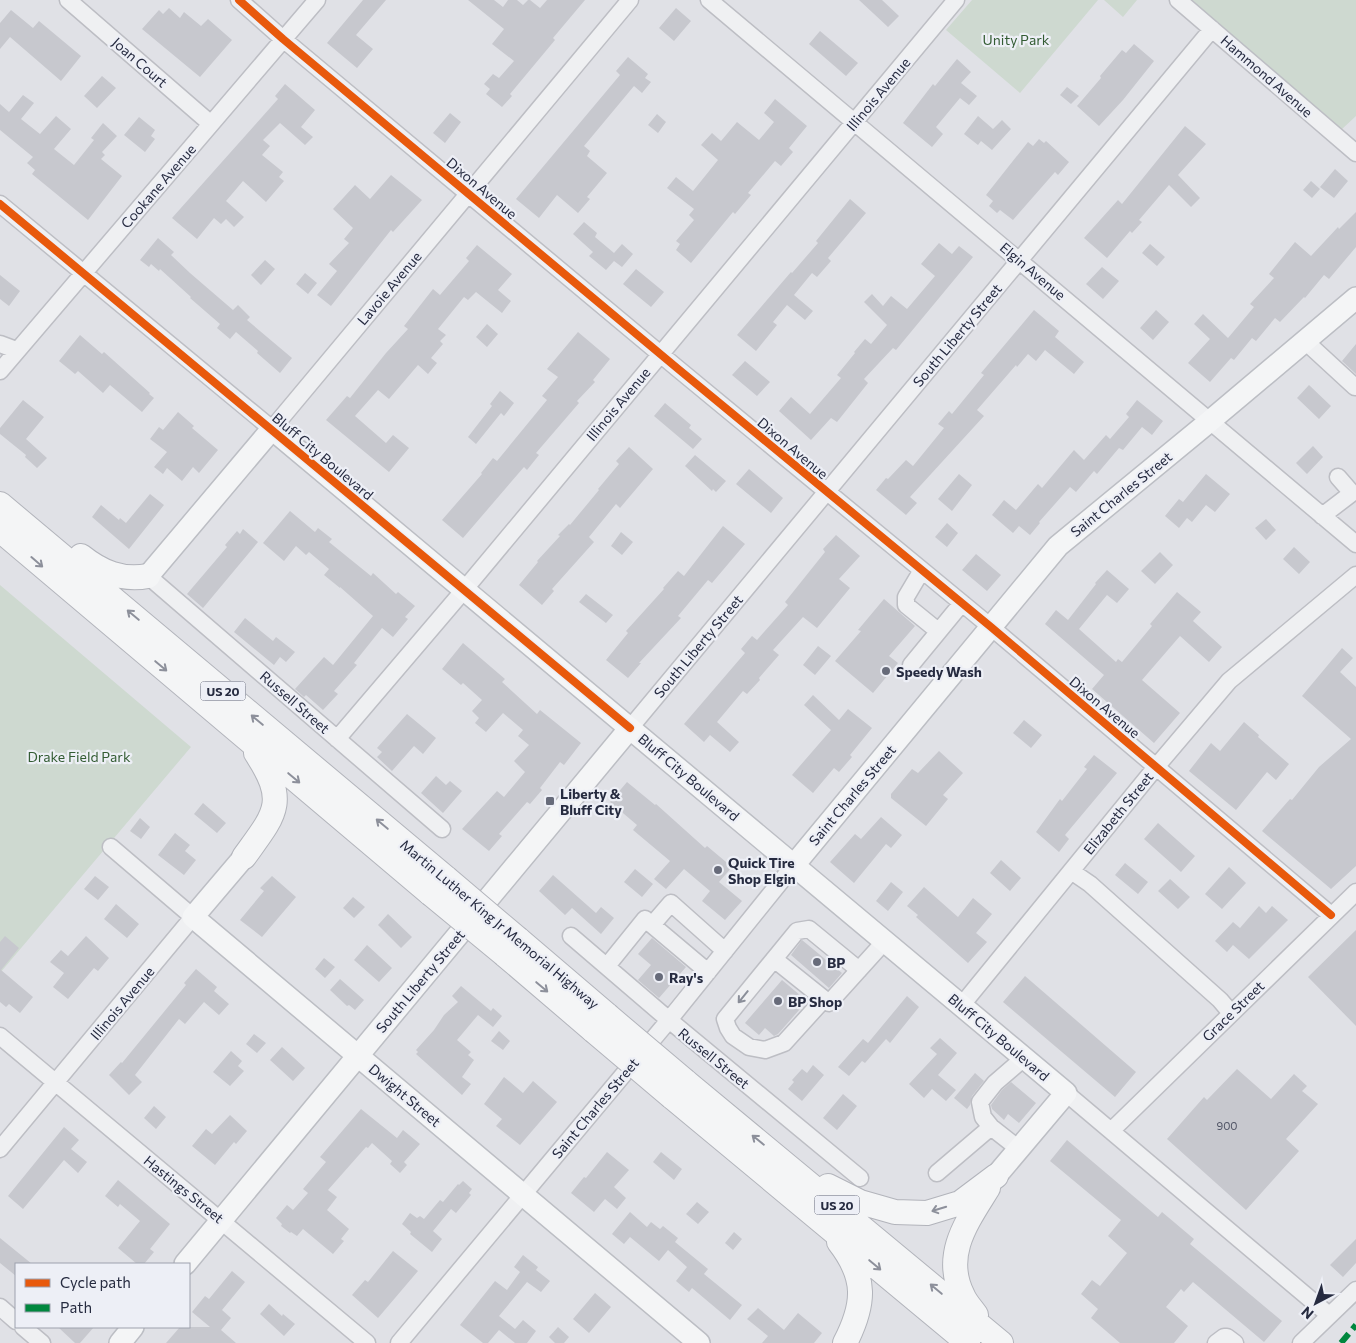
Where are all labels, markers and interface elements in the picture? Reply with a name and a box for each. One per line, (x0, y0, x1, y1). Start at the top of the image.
park label: Unity Park (983, 31, 1050, 48)
street label: Hammond Avenue (1218, 32, 1316, 120)
street label: Joan Court (109, 33, 171, 91)
street label: Illinois Avenue (842, 54, 914, 134)
street label: Cookane Avenue (117, 140, 199, 232)
street label: Dixon Avenue (443, 154, 521, 222)
street label: Elgin Avenue (997, 239, 1069, 303)
street label: Lavoie Avenue (353, 248, 425, 328)
street label: South Liberty Street (909, 280, 1005, 390)
street label: Illinois Avenue (582, 364, 654, 444)
street label: Bluff City Boulevard (269, 409, 377, 503)
street label: Dixon Avenue (754, 414, 832, 482)
street label: Saint Charles Street (1067, 448, 1175, 540)
one-way arrow (30, 556, 43, 567)
street label: South Liberty Street (650, 591, 746, 701)
one-way arrow (127, 610, 140, 621)
one-way arrow (154, 660, 167, 671)
place label: Speedy Wash (896, 663, 982, 680)
marker: Speedy Wash (880, 665, 892, 677)
street label: Russell Street (257, 667, 333, 737)
street label: Dixon Avenue (1066, 673, 1144, 741)
road number: US 20 (200, 681, 246, 700)
one-way arrow (251, 714, 264, 725)
street label: Bluff City Boulevard (635, 730, 743, 824)
street label: Saint Charles Street (805, 741, 899, 849)
park label: Drake Field Park (27, 748, 131, 765)
street label: Elizabeth Street (1080, 768, 1157, 858)
one-way arrow (287, 772, 300, 783)
place label: Liberty & Bluff City (560, 785, 622, 818)
marker: Liberty & Bluff City (544, 795, 556, 807)
one-way arrow (376, 819, 389, 830)
street label: Martin Luther King Jr Memorial Highway (397, 836, 603, 1012)
place label: Quick Tire Shop Elgin (728, 854, 796, 887)
marker: Quick Tire Shop Elgin (712, 864, 724, 876)
street label: South Liberty Street (372, 926, 468, 1036)
place label: BP (827, 954, 845, 971)
marker: BP (811, 956, 823, 968)
street label: Illinois Avenue (86, 963, 158, 1043)
place label: Ray's (669, 969, 704, 986)
marker: Ray's (653, 971, 665, 983)
street label: Grace Street (1198, 977, 1268, 1045)
one-way arrow (535, 981, 548, 992)
one-way arrow (738, 990, 749, 1003)
street label: Bluff City Boulevard (945, 990, 1053, 1084)
place label: BP Shop (788, 993, 842, 1010)
marker: BP Shop (772, 995, 784, 1007)
street label: Russell Street (675, 1024, 753, 1092)
street label: Saint Charles Street (548, 1054, 642, 1162)
street label: Dwight Street (366, 1060, 445, 1130)
house number: 900 (1216, 1119, 1238, 1132)
one-way arrow (751, 1134, 764, 1145)
street label: Hastings Street (141, 1152, 228, 1227)
road number: US 20 (814, 1196, 860, 1214)
one-way arrow (932, 1205, 948, 1215)
one-way arrow (868, 1259, 881, 1270)
legend (15, 1263, 190, 1328)
text: Cycle path (60, 1273, 131, 1291)
north arrow (1291, 1278, 1341, 1328)
one-way arrow (930, 1283, 943, 1294)
text: Path (60, 1298, 92, 1316)
text: N (1298, 1303, 1317, 1323)

